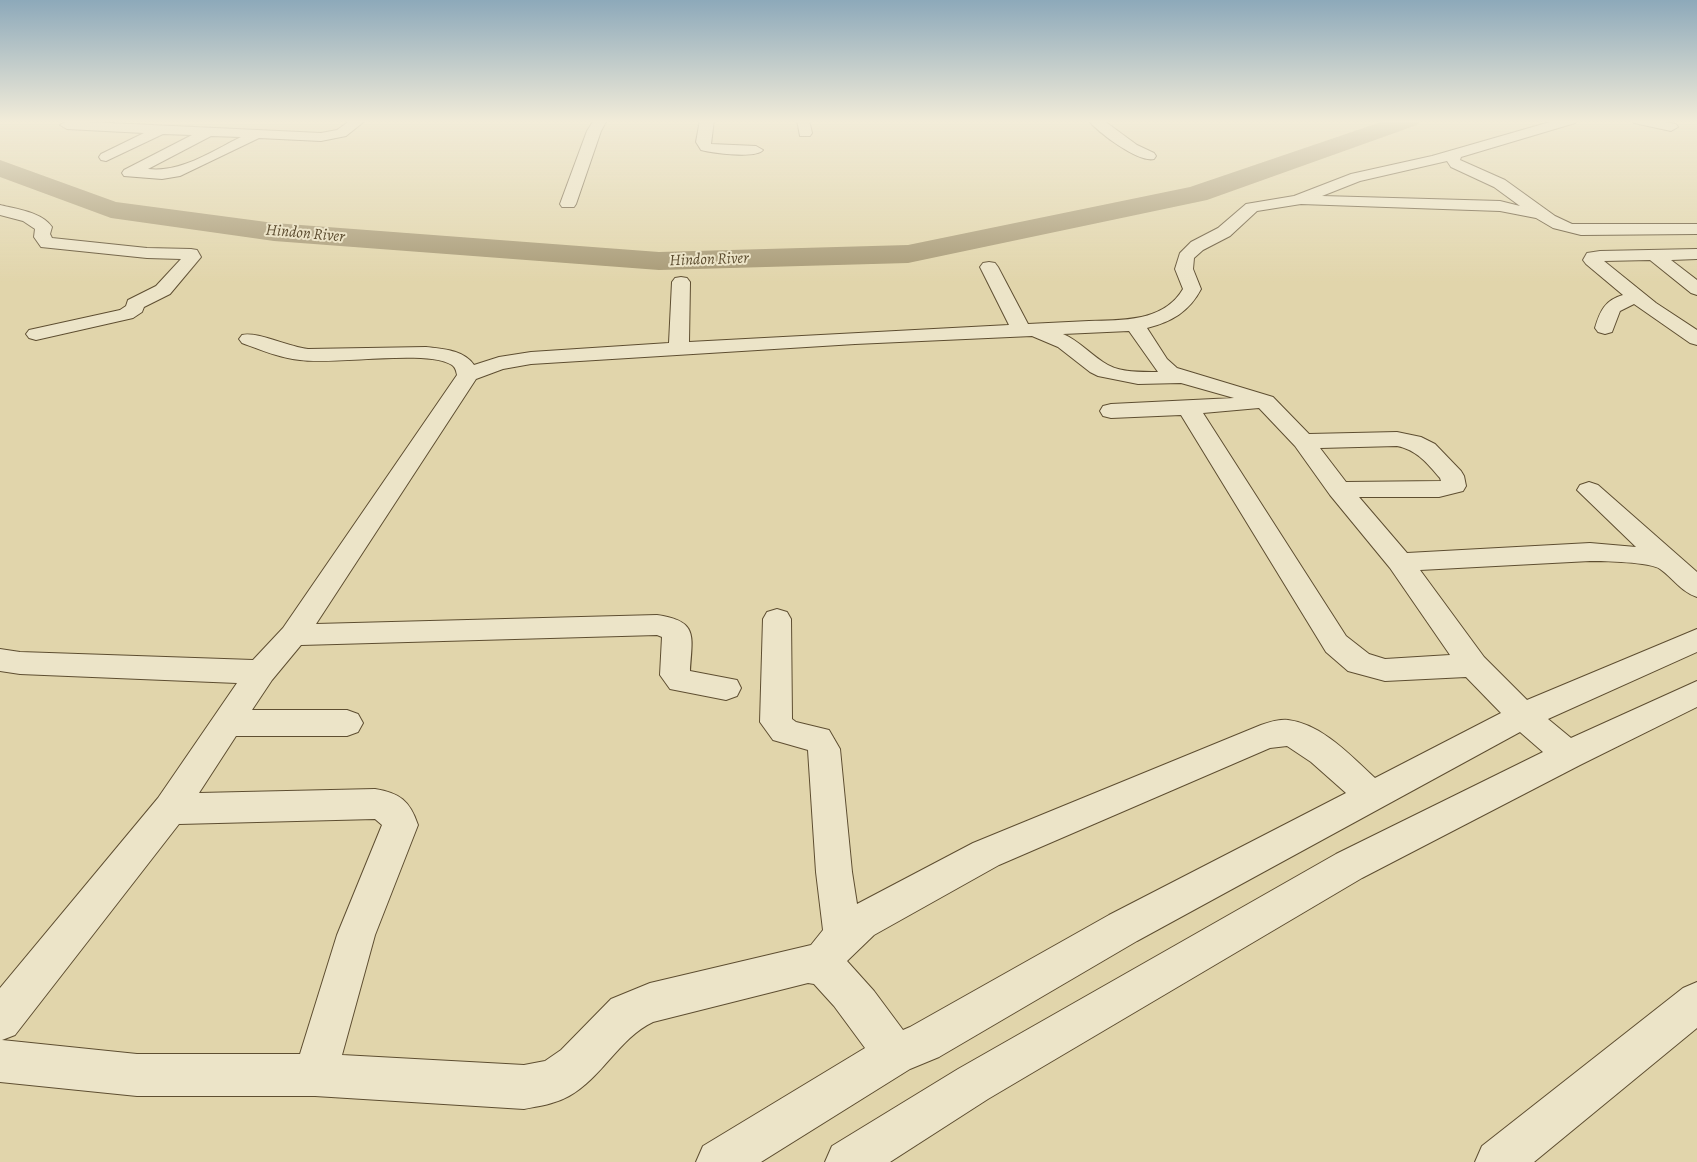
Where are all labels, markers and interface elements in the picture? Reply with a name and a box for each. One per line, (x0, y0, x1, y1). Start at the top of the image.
water label: Hindon River (265, 221, 345, 247)
water label: Hindon River (669, 249, 749, 271)

